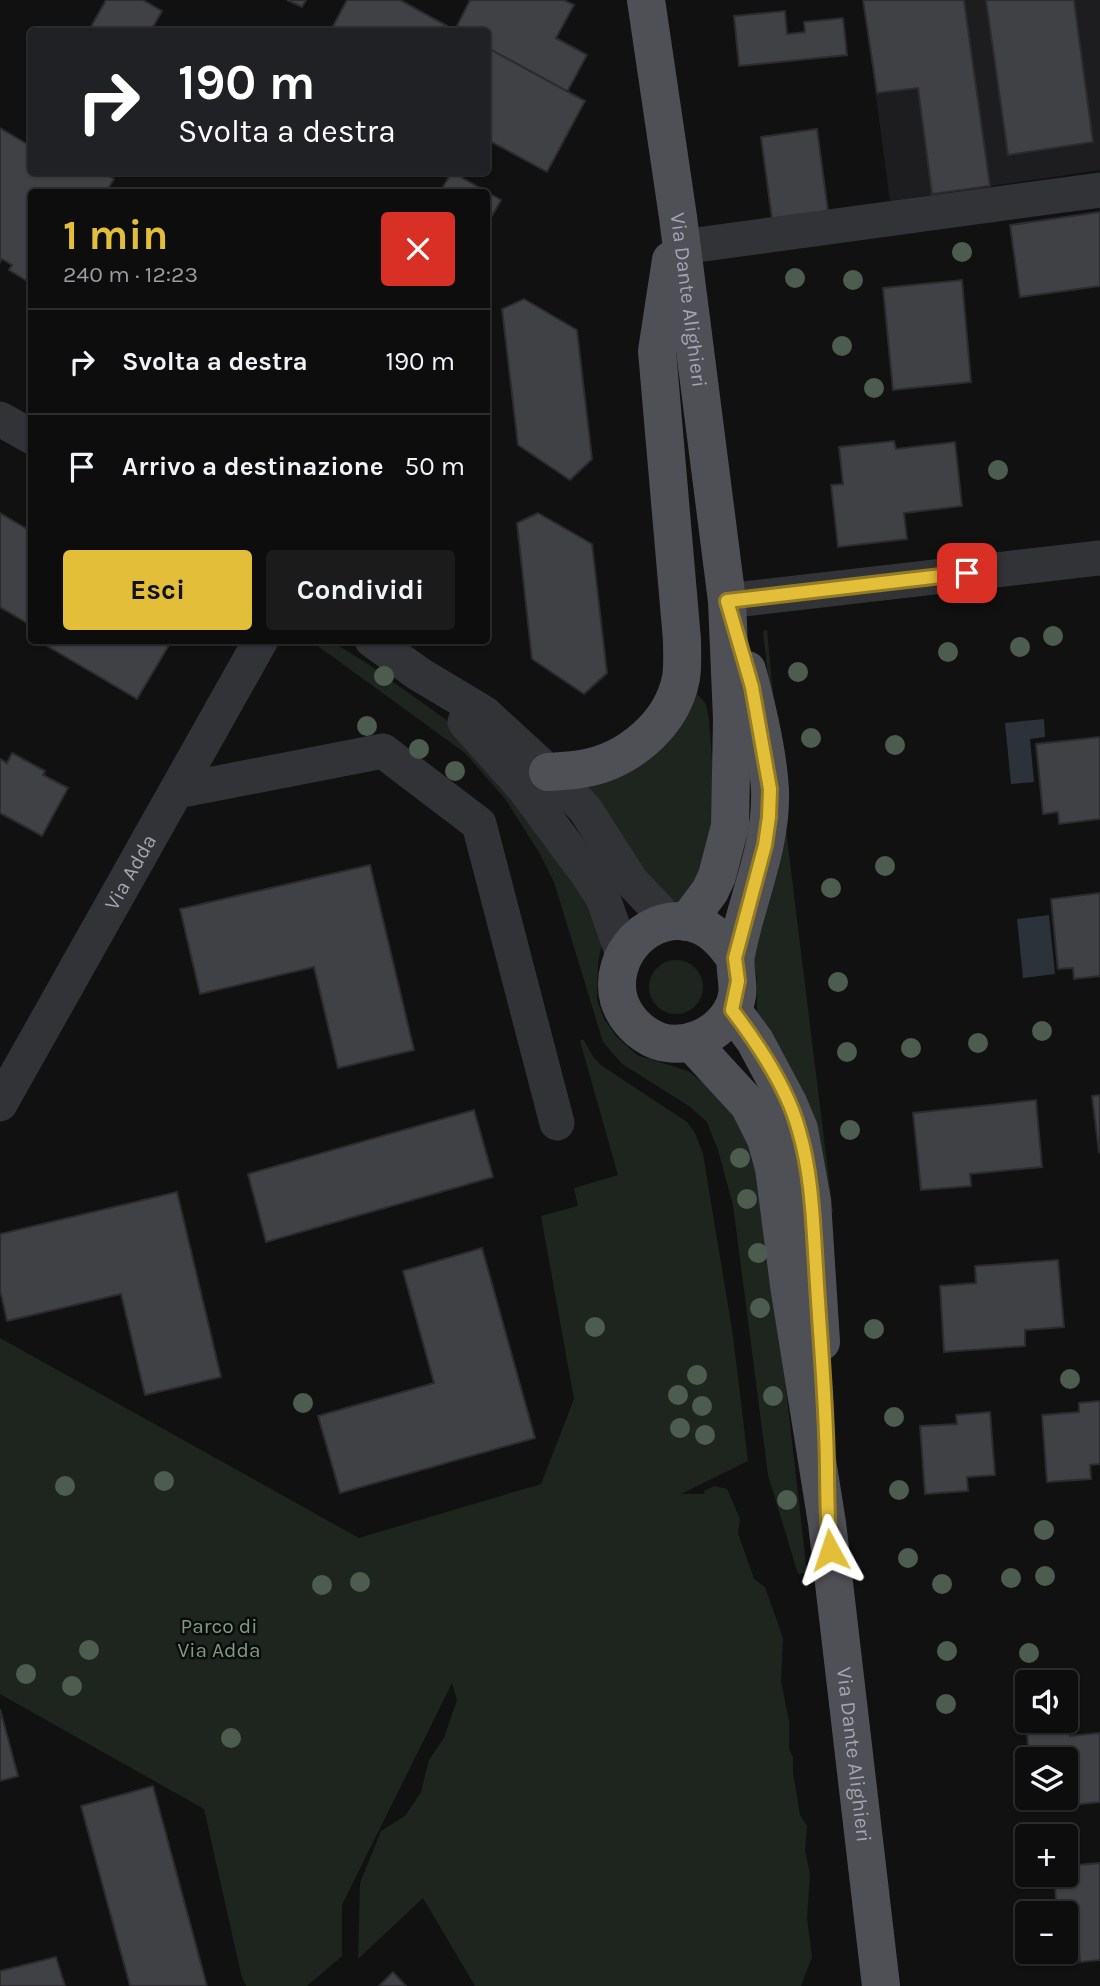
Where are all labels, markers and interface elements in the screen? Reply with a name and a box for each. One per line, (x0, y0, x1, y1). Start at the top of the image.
text: 190 m (178, 54, 315, 111)
icon: right (63, 56, 154, 147)
text: Svolta a destra (178, 113, 396, 150)
text: 1 min (63, 210, 168, 260)
street label: Via Dante Alighieri (666, 211, 712, 389)
button: close (381, 212, 455, 286)
text: 240 m · 12:23 (63, 261, 198, 288)
icon: right (63, 343, 101, 381)
text: Svolta a destra (122, 346, 308, 377)
text: 190 m (385, 346, 455, 377)
icon: arrive (63, 448, 101, 486)
text: Arrivo a destinazione (122, 451, 384, 482)
text: 50 m (405, 451, 465, 482)
pin (937, 543, 997, 603)
button: Esci (63, 550, 252, 630)
button: Condividi (266, 550, 455, 630)
icon: arrive (948, 554, 986, 592)
street label: Via Adda (100, 830, 161, 914)
position arrow (793, 1513, 867, 1587)
park label: Parco di Via Adda (177, 1614, 261, 1662)
street label: Via Dante Alighieri (832, 1666, 876, 1844)
map controls (1015, 1670, 1078, 1964)
button: sound (1015, 1670, 1078, 1733)
button: layers (1015, 1747, 1078, 1810)
button: + (1015, 1824, 1078, 1887)
button: − (1015, 1901, 1078, 1964)

